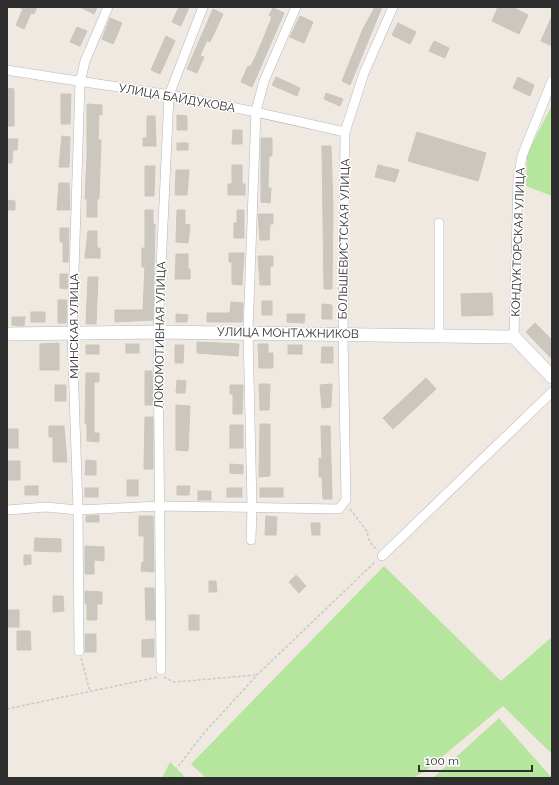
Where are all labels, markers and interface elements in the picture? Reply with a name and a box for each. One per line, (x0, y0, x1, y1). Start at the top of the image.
street label: УЛИЦА БАЙДУКОВА (118, 81, 236, 115)
street label: БОЛЬШЕВИСТСКАЯ УЛИЦА (336, 159, 352, 319)
street label: КОНДУКТОРСКАЯ УЛИЦА (508, 167, 528, 317)
street label: ЛОКОМОТИВНАЯ УЛИЦА (152, 261, 168, 409)
street label: МИНСКАЯ УЛИЦА (67, 273, 81, 379)
street label: УЛИЦА МОНТАЖНИКОВ (217, 325, 359, 341)
scale bar (419, 747, 532, 773)
text: 100 m (425, 754, 459, 768)

